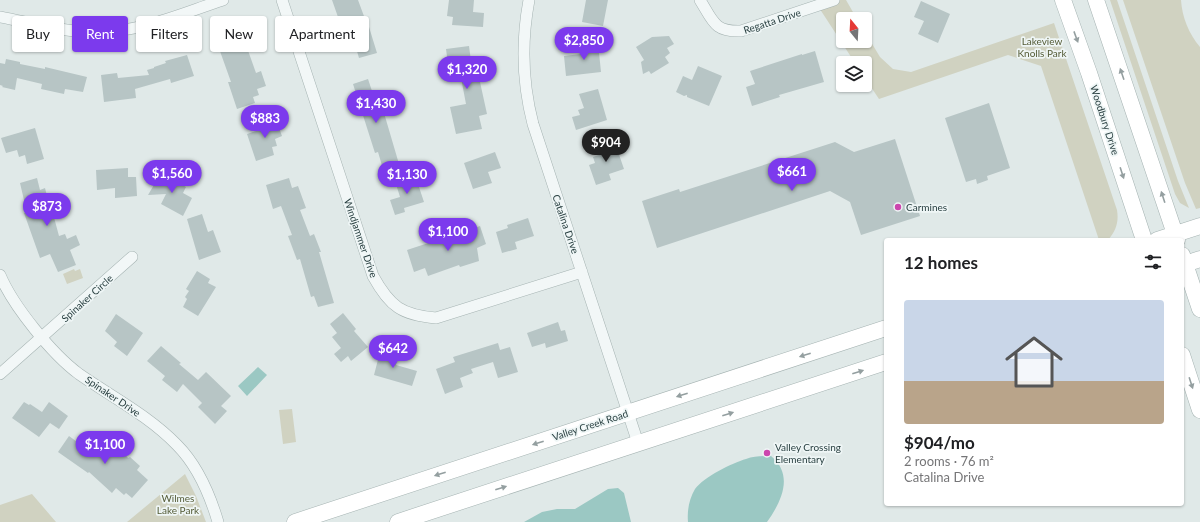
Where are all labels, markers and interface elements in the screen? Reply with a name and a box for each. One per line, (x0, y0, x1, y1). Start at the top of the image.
street label: Regatta Drive (742, 6, 802, 36)
north arrow (836, 12, 872, 48)
map controls (836, 12, 872, 92)
chip: Buy (12, 16, 64, 52)
chip: Rent (72, 16, 128, 52)
chip: Filters (136, 16, 202, 52)
chip: New (210, 16, 267, 52)
chip: Apartment (275, 16, 369, 52)
pin: $2,850 (551, 27, 617, 61)
one-way arrow (1074, 31, 1080, 43)
text: $2,850 (564, 32, 604, 48)
park label: Lakeview Knolls Park (1017, 35, 1067, 59)
pin: $1,320 (434, 56, 500, 90)
button: layers (836, 56, 872, 92)
text: $1,320 (447, 61, 487, 77)
one-way arrow (1119, 67, 1125, 79)
street label: Woodbury Drive (1088, 83, 1122, 157)
pin: $1,430 (343, 90, 409, 124)
text: $1,430 (356, 95, 396, 111)
pin: $883 (241, 105, 289, 139)
text: $883 (250, 110, 280, 126)
pin: $904 (582, 129, 630, 163)
text: $904 (591, 134, 621, 150)
pin: $661 (768, 158, 816, 192)
pin: $1,560 (139, 160, 205, 194)
pin: $1,130 (374, 161, 440, 195)
text: $661 (777, 163, 807, 179)
text: $1,560 (152, 165, 192, 181)
text: $1,130 (387, 166, 427, 182)
one-way arrow (1119, 168, 1125, 180)
one-way arrow (1160, 191, 1166, 203)
pin: $873 (23, 193, 71, 227)
street label: Catalina Drive (550, 193, 582, 255)
street label: Windjammer Drive (342, 197, 380, 279)
text: $873 (32, 198, 62, 214)
place label: Carmines (906, 201, 947, 213)
marker: Carmines (893, 202, 903, 212)
pin: $1,100 (415, 218, 481, 252)
text: $1,100 (428, 223, 468, 239)
icon: filters (1142, 251, 1164, 273)
text: 12 homes (904, 252, 978, 273)
street label: Spinaker Circle (59, 272, 115, 324)
icon: home (998, 326, 1070, 398)
pin: $642 (369, 335, 417, 369)
text: $642 (378, 340, 408, 356)
one-way arrow (799, 352, 811, 358)
one-way arrow (852, 368, 864, 374)
street label: Spinaker Drive (83, 373, 143, 419)
one-way arrow (1188, 377, 1194, 389)
one-way arrow (676, 392, 688, 398)
street label: Valley Creek Road (551, 407, 629, 443)
one-way arrow (722, 411, 734, 417)
pin: $1,100 (72, 431, 138, 465)
text: $904/mo (904, 432, 975, 453)
text: $1,100 (85, 436, 125, 452)
one-way arrow (531, 440, 543, 446)
place label: Valley Crossing Elementary (775, 441, 841, 465)
marker: Valley Crossing Elementary (762, 448, 772, 458)
text: 2 rooms · 76 m² (904, 453, 994, 469)
text: Catalina Drive (904, 469, 984, 485)
one-way arrow (434, 472, 446, 478)
one-way arrow (495, 485, 507, 491)
park label: Wilmes Lake Park (157, 492, 200, 516)

